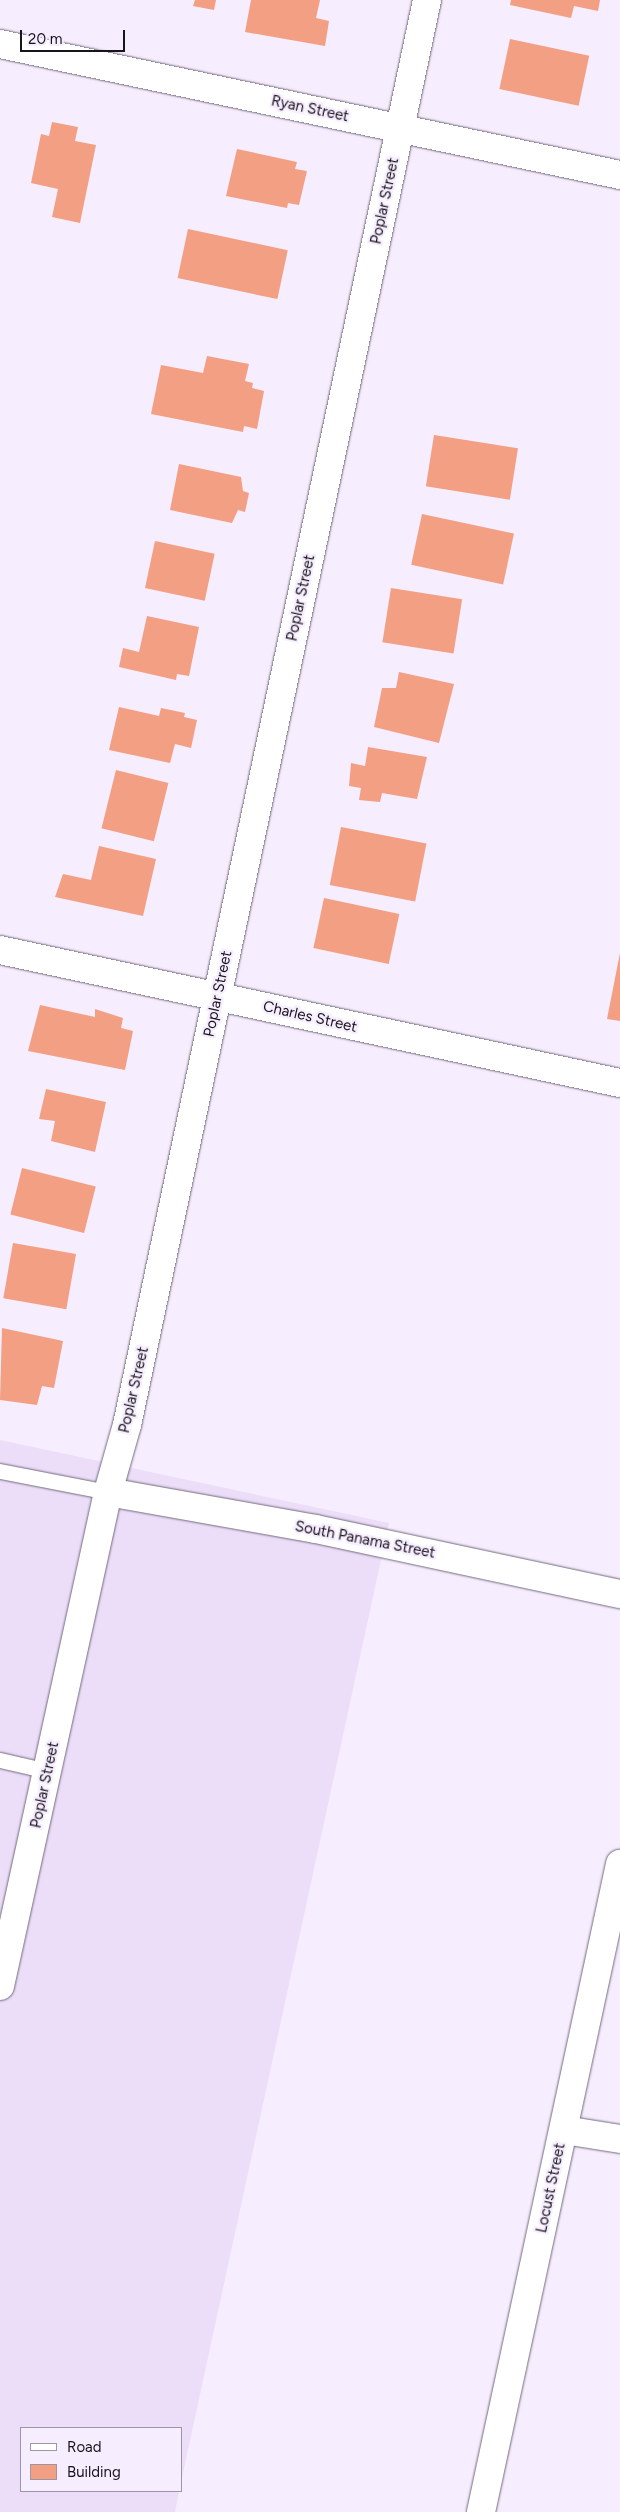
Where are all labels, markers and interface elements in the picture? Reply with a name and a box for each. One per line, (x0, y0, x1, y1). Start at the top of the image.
scale bar (22, 20, 128, 52)
text: 20 m (28, 30, 62, 48)
street label: Ryan Street (270, 92, 350, 126)
street label: Poplar Street (367, 156, 403, 246)
street label: Poplar Street (283, 553, 319, 643)
street label: Poplar Street (200, 949, 236, 1039)
street label: Charles Street (261, 997, 359, 1037)
street label: Poplar Street (115, 1345, 153, 1435)
street label: South Panama Street (293, 1518, 437, 1562)
street label: Poplar Street (27, 1740, 63, 1830)
street label: Locust Street (533, 2141, 569, 2235)
legend (20, 2427, 182, 2492)
text: Road (67, 2438, 102, 2456)
text: Building (67, 2463, 121, 2481)

